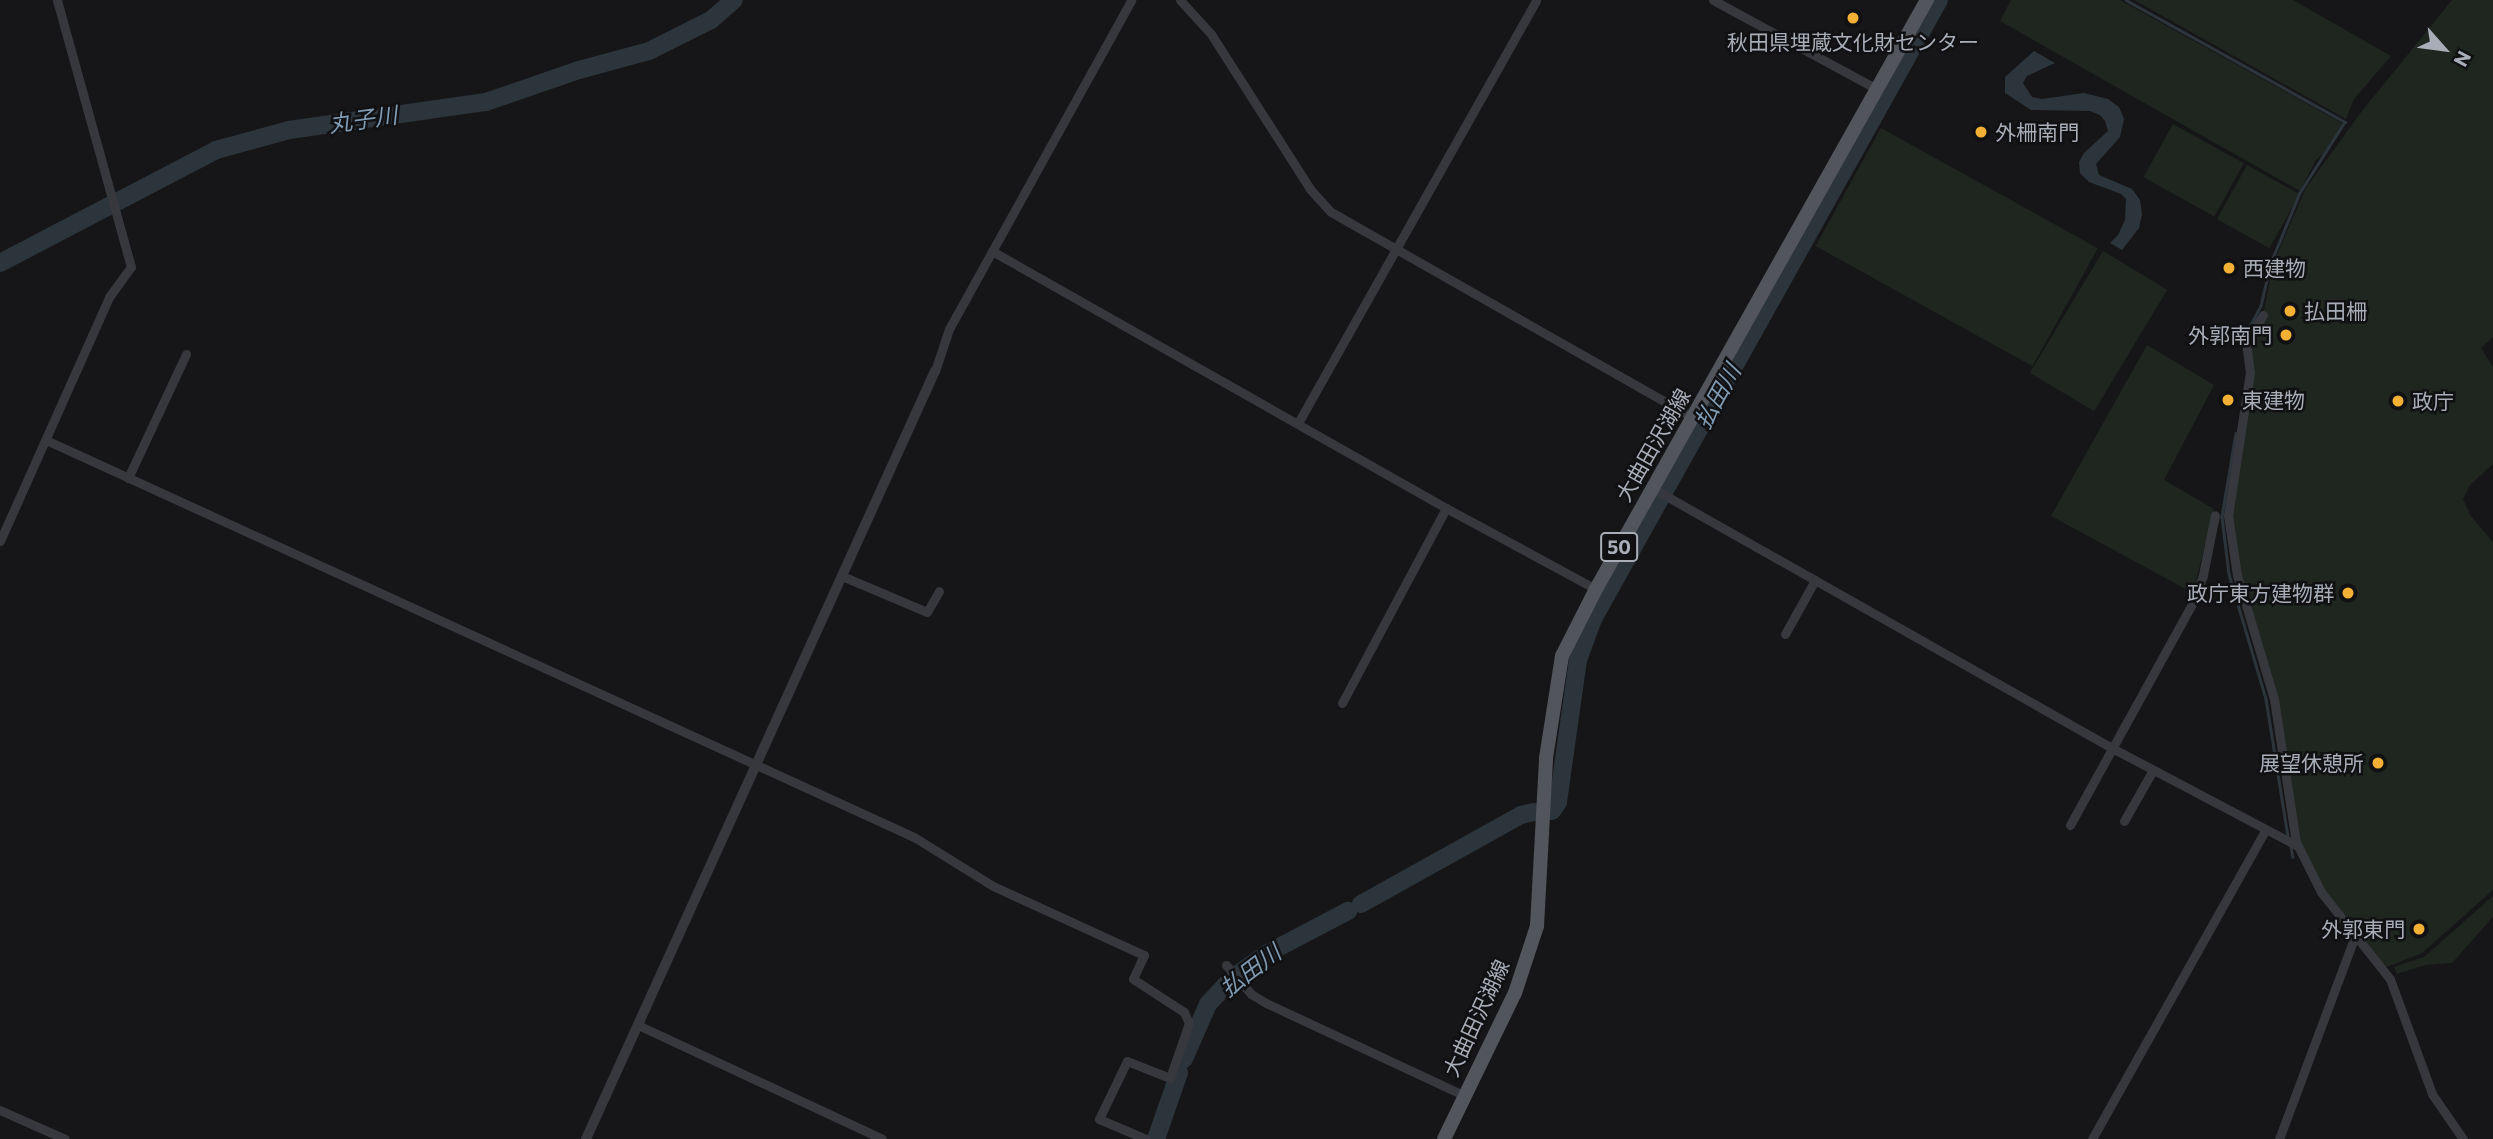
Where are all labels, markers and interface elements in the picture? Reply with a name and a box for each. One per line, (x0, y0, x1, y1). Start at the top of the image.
marker: 秋田県埋蔵文化財センター (1845, 10, 1861, 26)
north arrow (2409, 14, 2479, 84)
place label: 秋田県埋蔵文化財センター (1727, 29, 1979, 55)
text: N (2449, 47, 2476, 71)
water label: 丸子川 (327, 101, 399, 137)
place label: 外柵南門 (1995, 119, 2079, 145)
marker: 外柵南門 (1973, 124, 1989, 140)
place label: 西建物 (2243, 255, 2306, 281)
marker: 西建物 (2221, 260, 2237, 276)
place label: 払田柵 (2304, 298, 2367, 324)
marker: 払田柵 (2282, 303, 2298, 319)
place label: 外郭南門 (2188, 322, 2272, 348)
marker: 外郭南門 (2278, 327, 2294, 343)
water label: 払田川 (1688, 359, 1746, 433)
street label: 大曲田沢湖線 (1611, 384, 1695, 506)
place label: 東建物 (2242, 387, 2305, 413)
place label: 政庁 (2412, 388, 2454, 414)
marker: 東建物 (2220, 392, 2236, 408)
marker: 政庁 (2390, 393, 2406, 409)
road number: 50 (1600, 532, 1638, 562)
place label: 政庁東方建物群 (2187, 580, 2334, 606)
marker: 政庁東方建物群 (2340, 585, 2356, 601)
place label: 展望休憩所 (2259, 750, 2364, 776)
marker: 展望休憩所 (2370, 755, 2386, 771)
place label: 外郭東門 (2321, 916, 2405, 942)
marker: 外郭東門 (2411, 921, 2427, 937)
water label: 払田川 (1214, 938, 1286, 1002)
street label: 大曲田沢湖線 (1438, 956, 1514, 1080)

